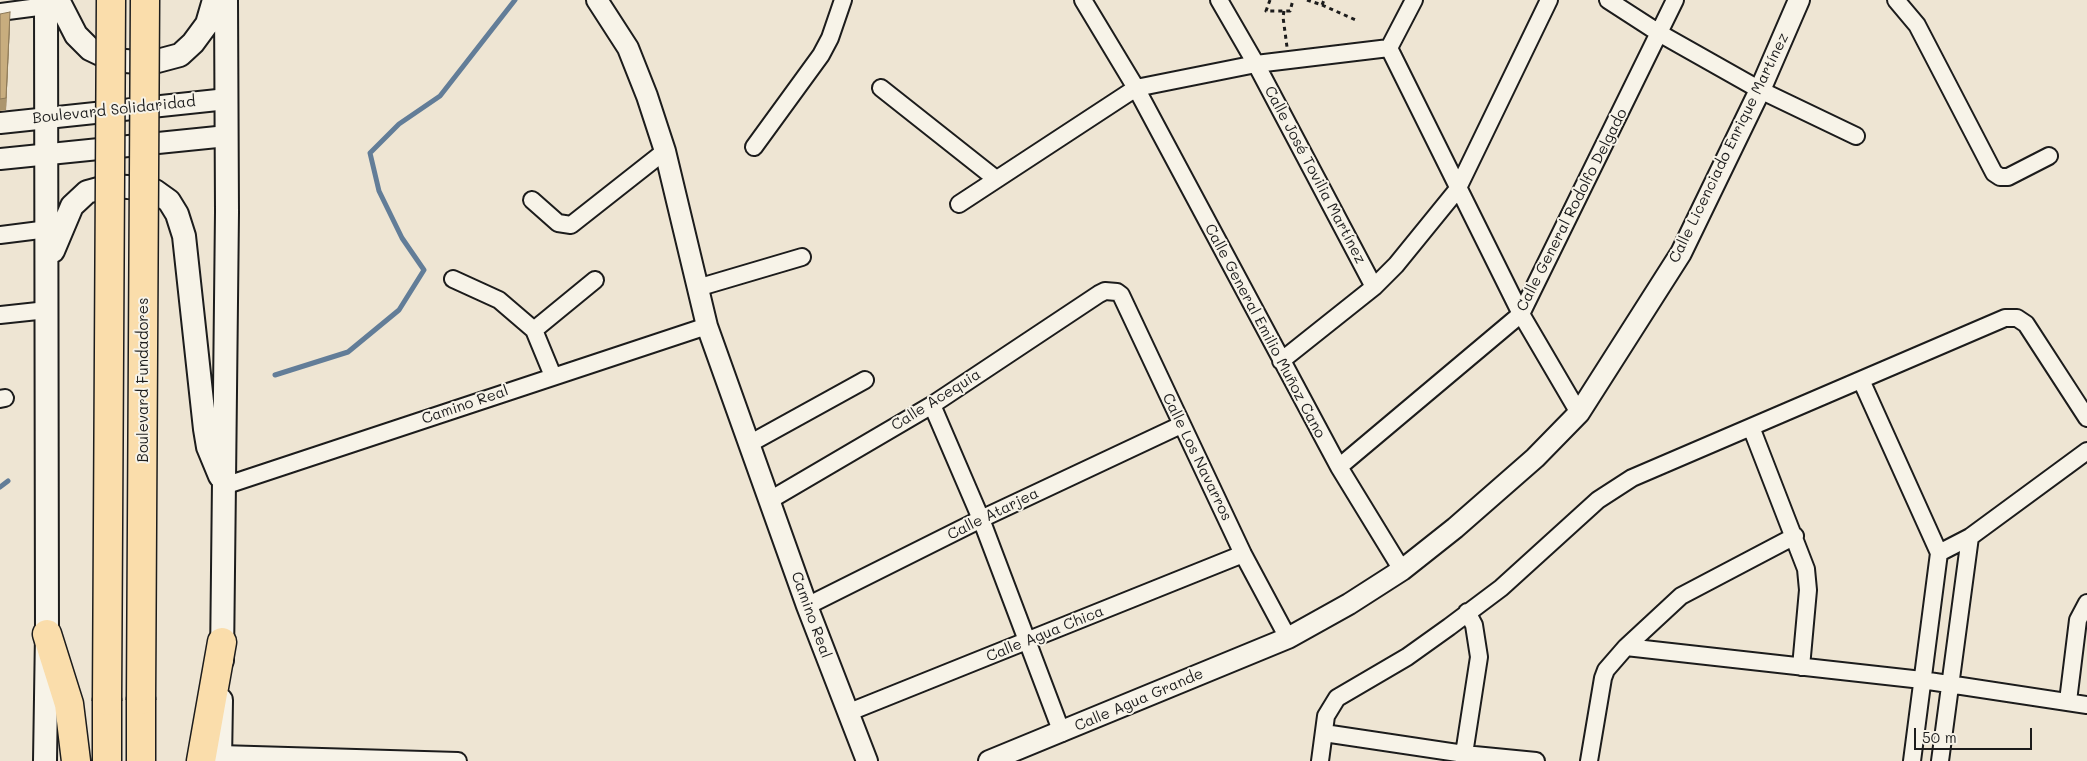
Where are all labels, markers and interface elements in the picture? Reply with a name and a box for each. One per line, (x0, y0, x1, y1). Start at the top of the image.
street label: Calle Licenciado Enrique Martínez (1665, 30, 1793, 266)
street label: Calle José Tovilia Martínez (1260, 83, 1370, 267)
street label: Boulevard Solidaridad (32, 92, 196, 128)
street label: Calle General Rodolfo Delgado (1513, 106, 1631, 314)
street label: Calle General Emilio Muñoz Cano (1201, 221, 1329, 441)
street label: Boulevard Fundadores (134, 298, 152, 462)
street label: Calle Acequia (888, 365, 984, 435)
street label: Camino Real (419, 382, 511, 428)
street label: Calle Los Navarros (1158, 390, 1236, 524)
street label: Calle Atarjea (944, 484, 1042, 544)
street label: Camino Real (787, 569, 835, 661)
street label: Calle Agua Chica (984, 602, 1106, 666)
street label: Calle Agua Grande (1072, 665, 1206, 735)
scale bar (1917, 718, 2034, 750)
text: 50 m (1922, 727, 1957, 747)

